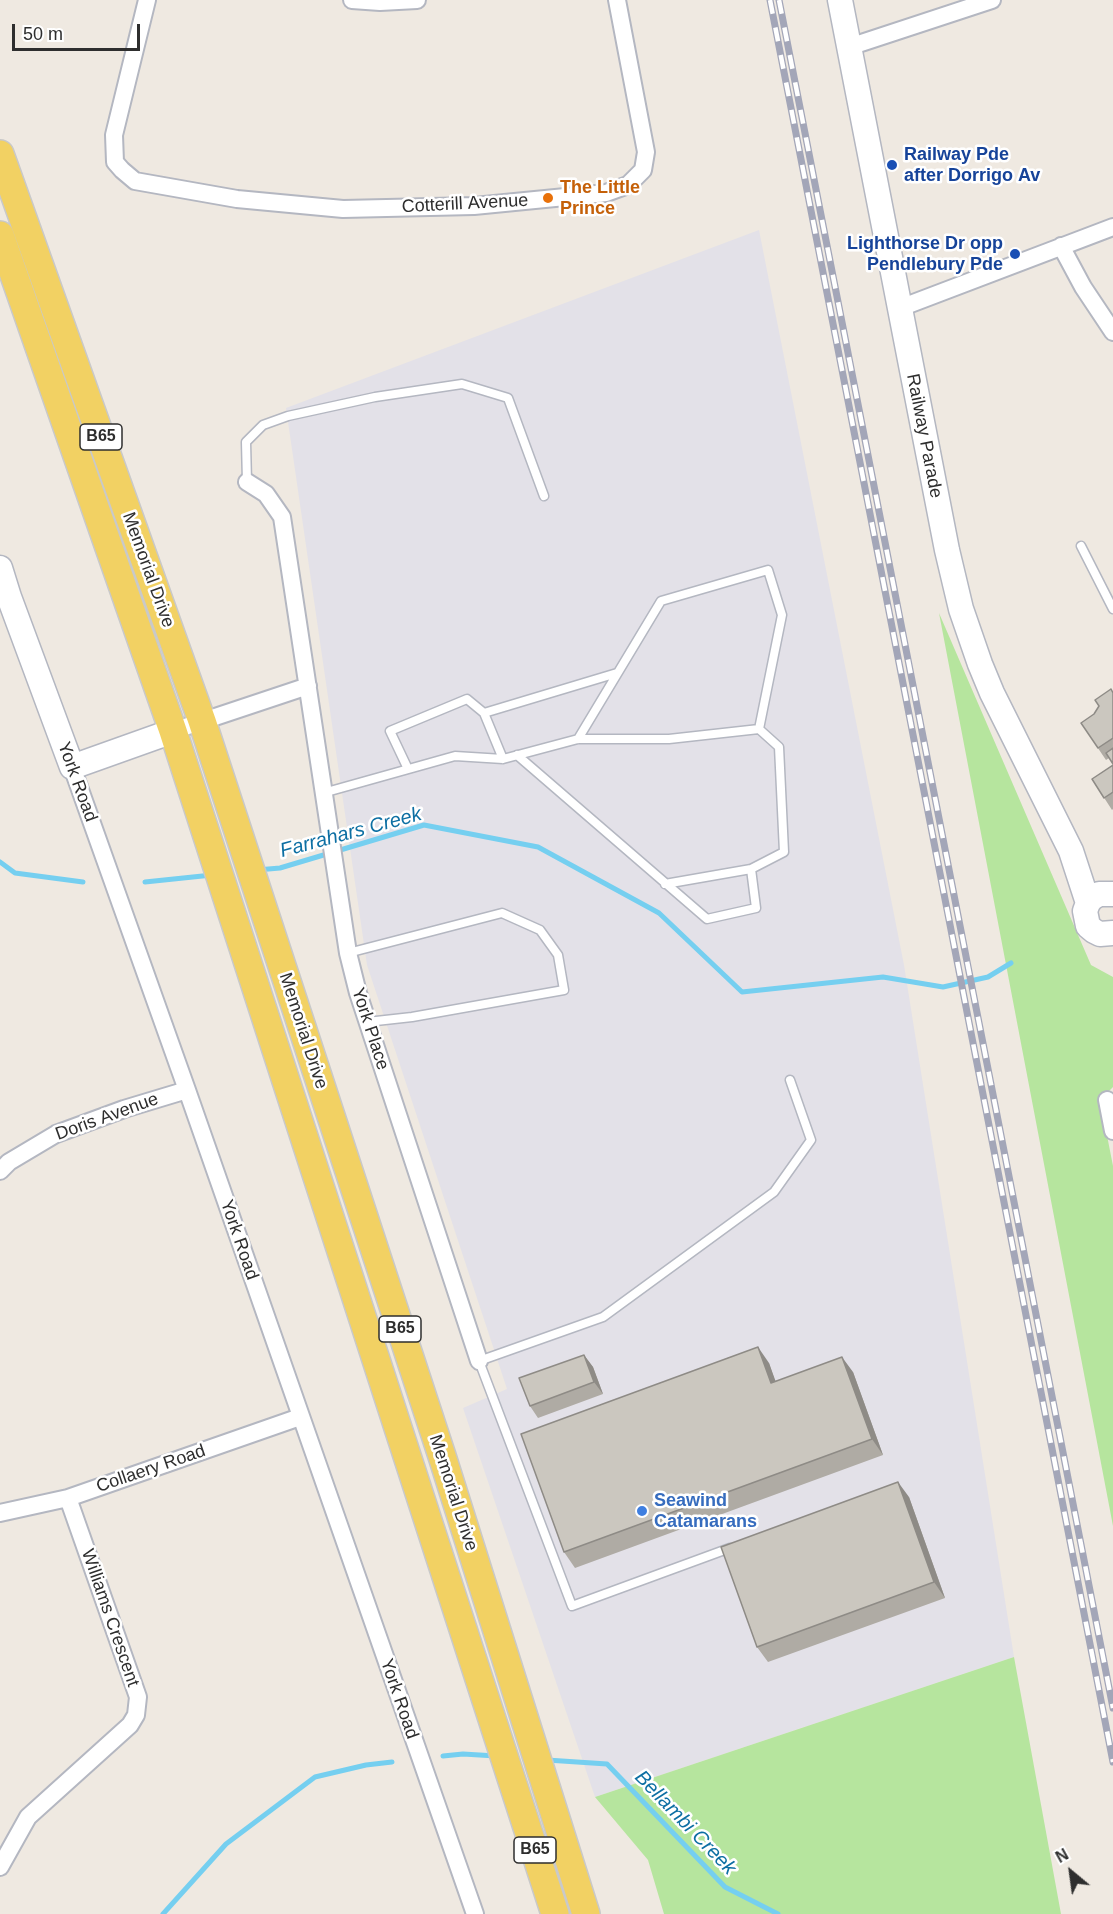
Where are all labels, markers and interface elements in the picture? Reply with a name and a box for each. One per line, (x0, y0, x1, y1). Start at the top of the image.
scale bar (15, 12, 142, 50)
text: 50 m (23, 24, 63, 44)
place label: Railway Pde after Dorrigo Av (904, 144, 1040, 186)
marker: Railway Pde after Dorrigo Av (885, 158, 899, 172)
place label: The Little Prince (560, 177, 640, 219)
street label: Cotterill Avenue (401, 190, 529, 218)
marker: The Little Prince (541, 191, 555, 205)
place label: Lighthorse Dr opp Pendlebury Pde (847, 233, 1003, 276)
marker: Lighthorse Dr opp Pendlebury Pde (1008, 247, 1022, 261)
street label: Railway Parade (901, 372, 947, 500)
road number: B65 (80, 424, 122, 450)
street label: Memorial Drive (117, 509, 179, 631)
street label: York Road (53, 739, 101, 825)
water label: Farrahars Creek (278, 803, 424, 863)
street label: Memorial Drive (274, 970, 332, 1092)
street label: York Place (347, 985, 393, 1073)
street label: Doris Avenue (53, 1088, 161, 1146)
street label: York Road (215, 1197, 263, 1283)
road number: B65 (379, 1316, 421, 1342)
street label: Memorial Drive (424, 1432, 482, 1554)
street label: Collaery Road (94, 1440, 208, 1498)
place label: Seawind Catamarans (654, 1490, 757, 1532)
marker: Seawind Catamarans (635, 1504, 649, 1518)
street label: Williams Crescent (76, 1546, 144, 1690)
street label: York Road (375, 1656, 423, 1742)
water label: Bellambi Creek (629, 1766, 741, 1880)
road number: B65 (514, 1837, 556, 1863)
north arrow (1041, 1842, 1101, 1902)
text: N (1053, 1846, 1071, 1866)

